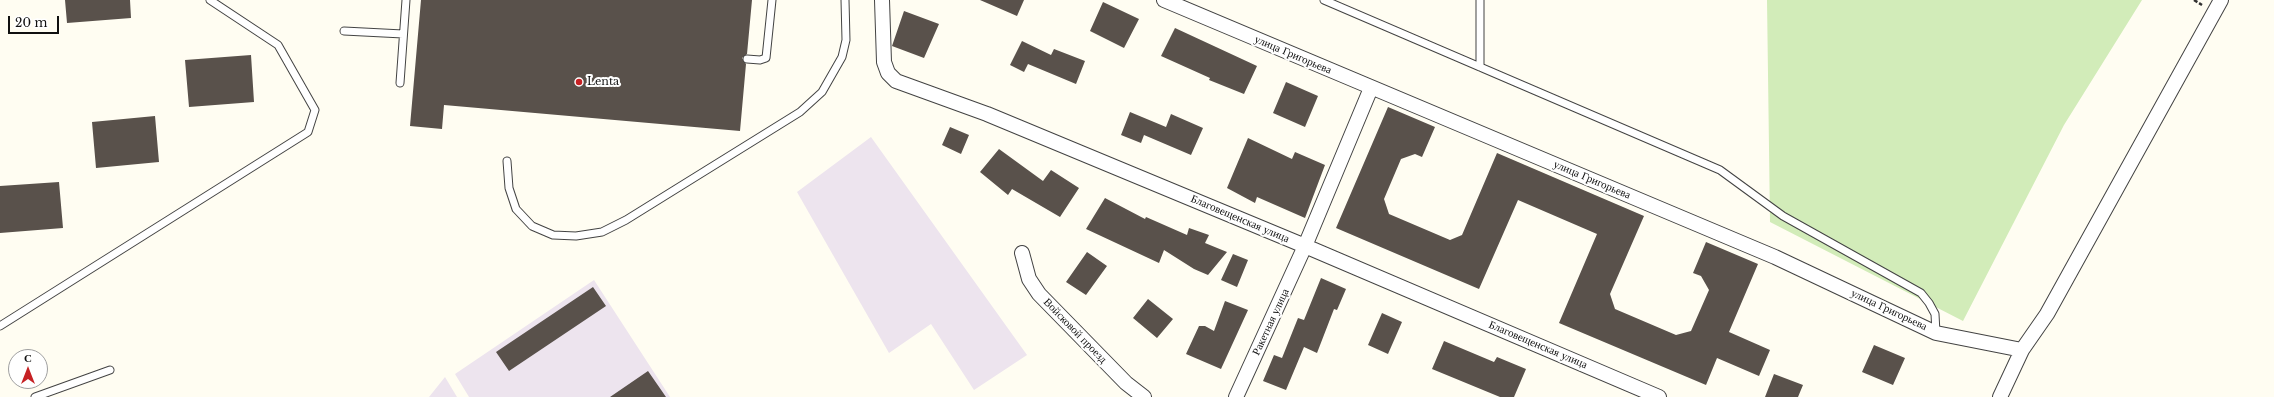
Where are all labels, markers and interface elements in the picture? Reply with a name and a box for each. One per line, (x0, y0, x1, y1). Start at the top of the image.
scale bar (10, 8, 61, 34)
text: 20 m (15, 15, 47, 30)
street label: улица Григорьева (1252, 33, 1334, 77)
place label: Lenta (587, 75, 619, 89)
marker: Lenta (574, 77, 584, 87)
street label: улица Григорьева (1551, 158, 1633, 202)
street label: Благовещенская улица (1189, 192, 1291, 246)
street label: Ракетная улица (1250, 287, 1292, 357)
street label: улица Григорьева (1849, 287, 1929, 333)
street label: Войсковой проезд (1041, 296, 1109, 366)
street label: Благовещенская улица (1487, 318, 1589, 372)
north arrow (8, 349, 48, 389)
text: С (24, 351, 32, 365)

